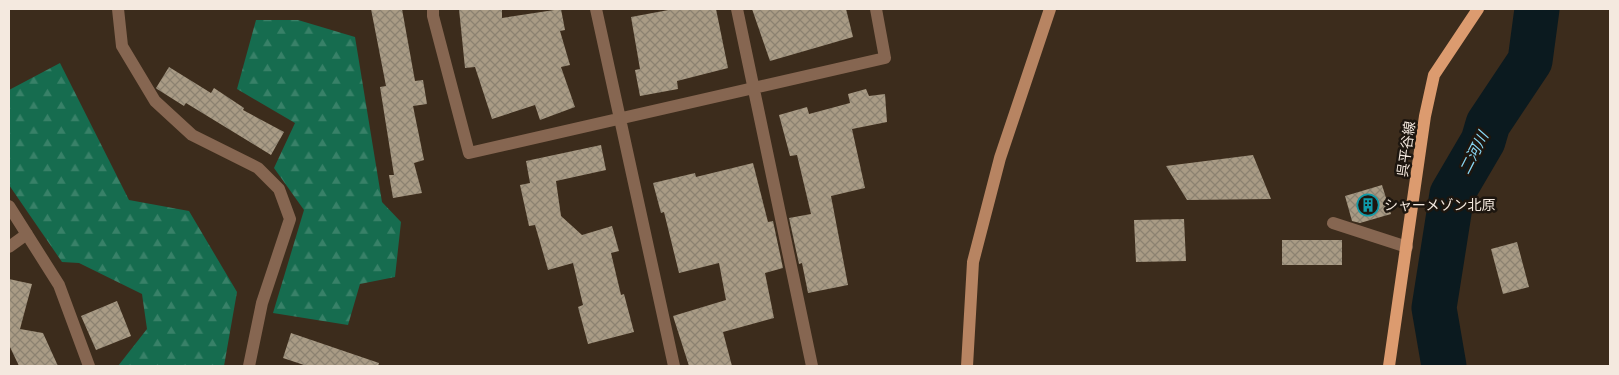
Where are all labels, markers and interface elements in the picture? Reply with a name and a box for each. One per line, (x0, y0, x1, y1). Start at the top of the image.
street label: 呉平谷線 (1394, 120, 1418, 178)
water label: 二河川 (1456, 127, 1493, 177)
building icon: シャーメゾン北原 (1356, 193, 1380, 217)
place label: シャーメゾン北原 (1384, 197, 1495, 213)

